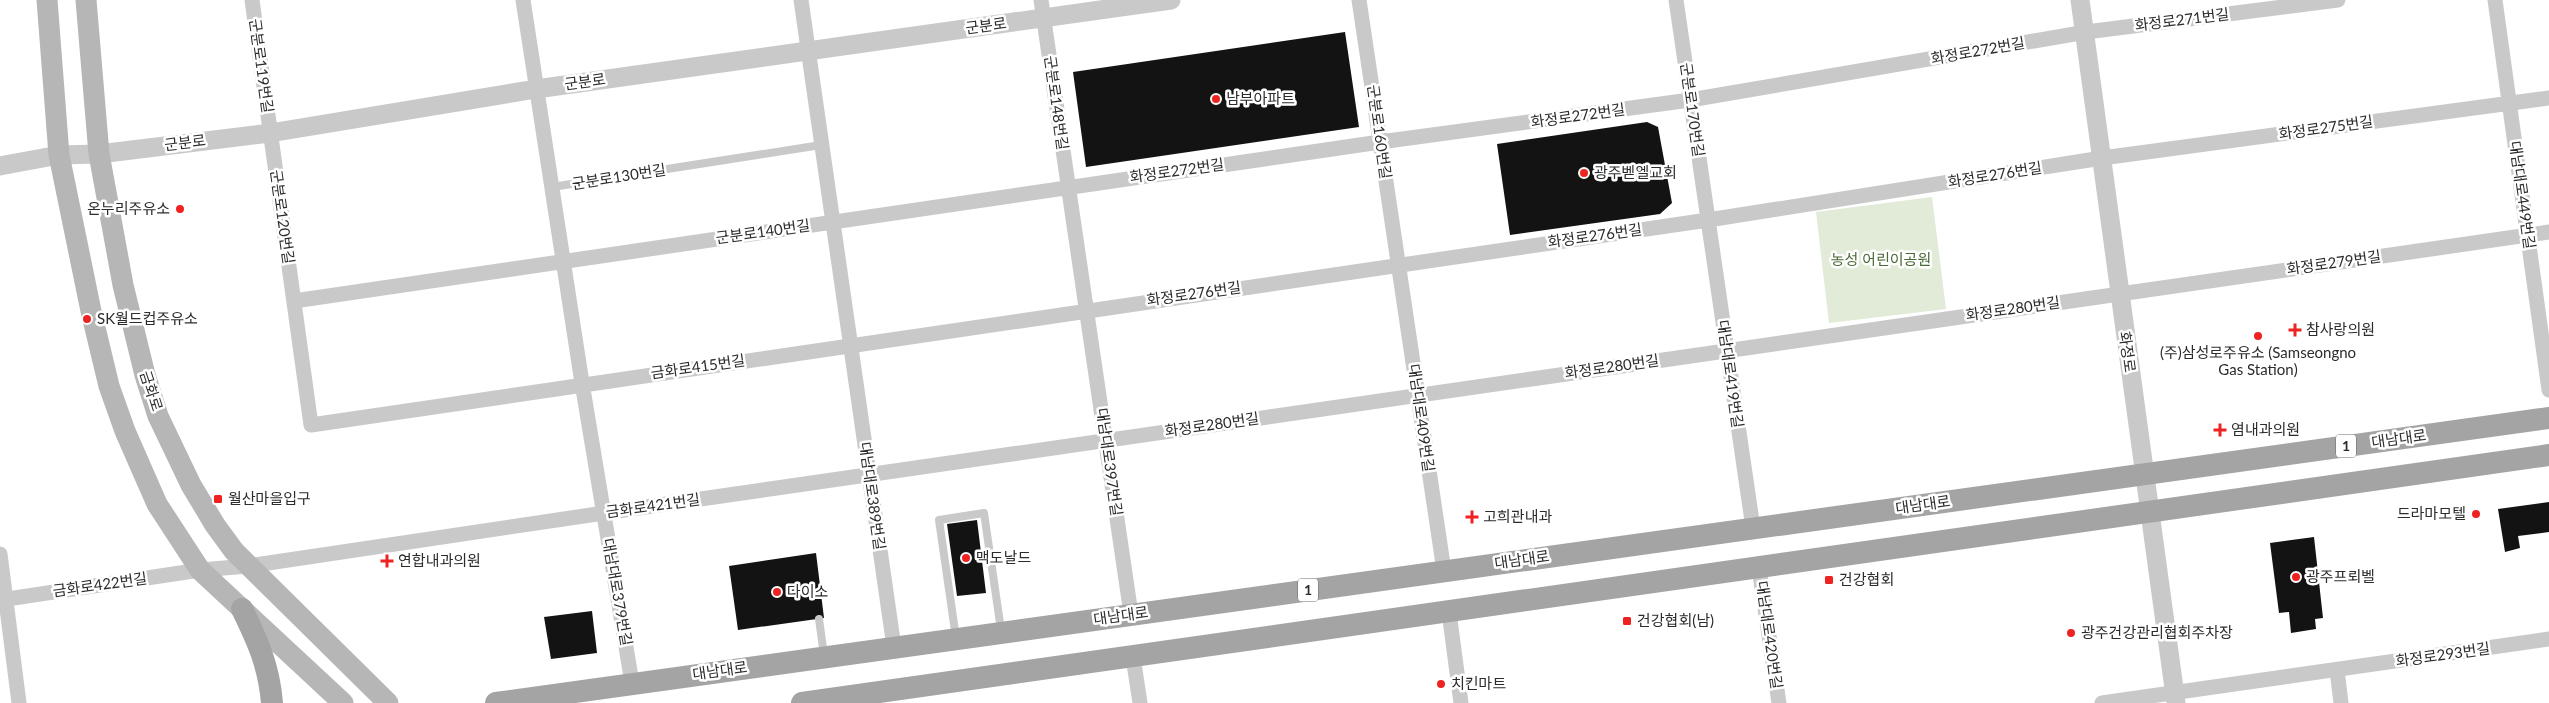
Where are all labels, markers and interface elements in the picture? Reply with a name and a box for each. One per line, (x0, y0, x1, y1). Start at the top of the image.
street label: 화정로271번길 (2134, 4, 2230, 34)
street label: 군분로 (964, 13, 1008, 37)
street label: 군분로119번길 (246, 18, 278, 114)
street label: 화정로272번길 (1929, 33, 2026, 67)
street label: 군분로148번길 (1041, 55, 1073, 151)
street label: 군분로170번길 (1677, 62, 1709, 158)
street label: 군분로 (563, 69, 607, 93)
street label: 군분로160번길 (1364, 84, 1396, 180)
place label: 남부아파트 (1226, 89, 1295, 107)
marker: 남부아파트 (1210, 93, 1222, 105)
street label: 화정로272번길 (1530, 99, 1626, 131)
street label: 화정로275번길 (2278, 111, 2374, 143)
street label: 군분로 (163, 131, 207, 153)
street label: 대남대로449번길 (2506, 140, 2539, 250)
street label: 화정로272번길 (1129, 154, 1225, 186)
street label: 화정로276번길 (1946, 158, 2043, 190)
street label: 군분로130번길 (570, 160, 667, 192)
place label: 광주벧엘교회 (1594, 163, 1677, 181)
marker: 광주벧엘교회 (1578, 167, 1590, 179)
street label: 군분로120번길 (267, 169, 299, 265)
place label: 온누리주유소 (87, 199, 170, 217)
marker: 온누리주유소 (174, 203, 186, 215)
street label: 군분로140번길 (715, 215, 811, 247)
street label: 화정로276번길 (1547, 219, 1643, 251)
street label: 화정로279번길 (2286, 246, 2382, 278)
park label: 농성 어린이공원 (1831, 250, 1931, 268)
street label: 화정로276번길 (1146, 277, 1242, 309)
street label: 화정로280번길 (1965, 292, 2061, 324)
place label: SK월드컵주유소 (97, 309, 198, 327)
marker: SK월드컵주유소 (81, 313, 93, 325)
street label: 대남대로419번길 (1714, 319, 1747, 429)
place label: 참사랑의원 (2306, 320, 2375, 338)
marker: 참사랑의원 (2288, 323, 2302, 337)
street label: 화정로 (2116, 330, 2140, 374)
marker: (주)삼성로주유소 (Samseongno Gas Station) (2252, 330, 2264, 342)
place label: (주)삼성로주유소 (Samseongno Gas Station) (2160, 343, 2356, 378)
street label: 금화로415번길 (650, 350, 746, 382)
street label: 화정로280번길 (1564, 350, 1660, 382)
street label: 대남대로409번길 (1405, 363, 1438, 473)
street label: 금화로 (137, 368, 167, 413)
street label: 대남대로397번길 (1093, 407, 1126, 517)
street label: 화정로280번길 (1164, 408, 1260, 440)
place label: 염내과의원 (2231, 420, 2300, 438)
marker: 염내과의원 (2213, 423, 2227, 437)
street label: 대남대로 (2370, 425, 2427, 451)
road number: 1 (2336, 434, 2356, 458)
street label: 대남대로389번길 (856, 441, 889, 551)
place label: 월산마을입구 (228, 489, 311, 507)
street label: 금화로421번길 (605, 489, 701, 521)
street label: 대남대로 (1894, 491, 1951, 517)
marker: 월산마을입구 (212, 493, 224, 505)
place label: 드라마모텔 (2397, 504, 2466, 522)
place label: 고희관내과 (1483, 507, 1552, 525)
marker: 드라마모텔 (2470, 508, 2482, 520)
marker: 고희관내과 (1465, 510, 1479, 524)
street label: 대남대로379번길 (600, 537, 636, 647)
street label: 대남대로 (1493, 546, 1550, 572)
place label: 맥도날드 (976, 548, 1031, 566)
place label: 연합내과의원 (398, 551, 481, 569)
marker: 맥도날드 (960, 552, 972, 564)
marker: 연합내과의원 (380, 554, 394, 568)
place label: 광주프뢰벨 (2306, 567, 2375, 585)
street label: 금화로422번길 (52, 568, 148, 600)
place label: 건강협회 (1839, 570, 1894, 588)
marker: 광주프뢰벨 (2290, 571, 2302, 583)
marker: 건강협회 (1823, 574, 1835, 586)
road number: 1 (1298, 578, 1318, 602)
street label: 대남대로420번길 (1753, 580, 1786, 690)
place label: 다이소 (787, 582, 829, 600)
marker: 다이소 (771, 586, 783, 598)
street label: 대남대로 (1092, 602, 1149, 628)
place label: 건강협회(남) (1637, 611, 1714, 629)
marker: 건강협회(남) (1621, 615, 1633, 627)
place label: 광주건강관리협회주차장 (2081, 623, 2233, 641)
marker: 광주건강관리협회주차장 (2065, 627, 2077, 639)
street label: 화정로293번길 (2395, 638, 2491, 670)
street label: 대남대로 (691, 657, 748, 683)
place label: 치킨마트 (1451, 674, 1506, 692)
marker: 치킨마트 (1435, 678, 1447, 690)

